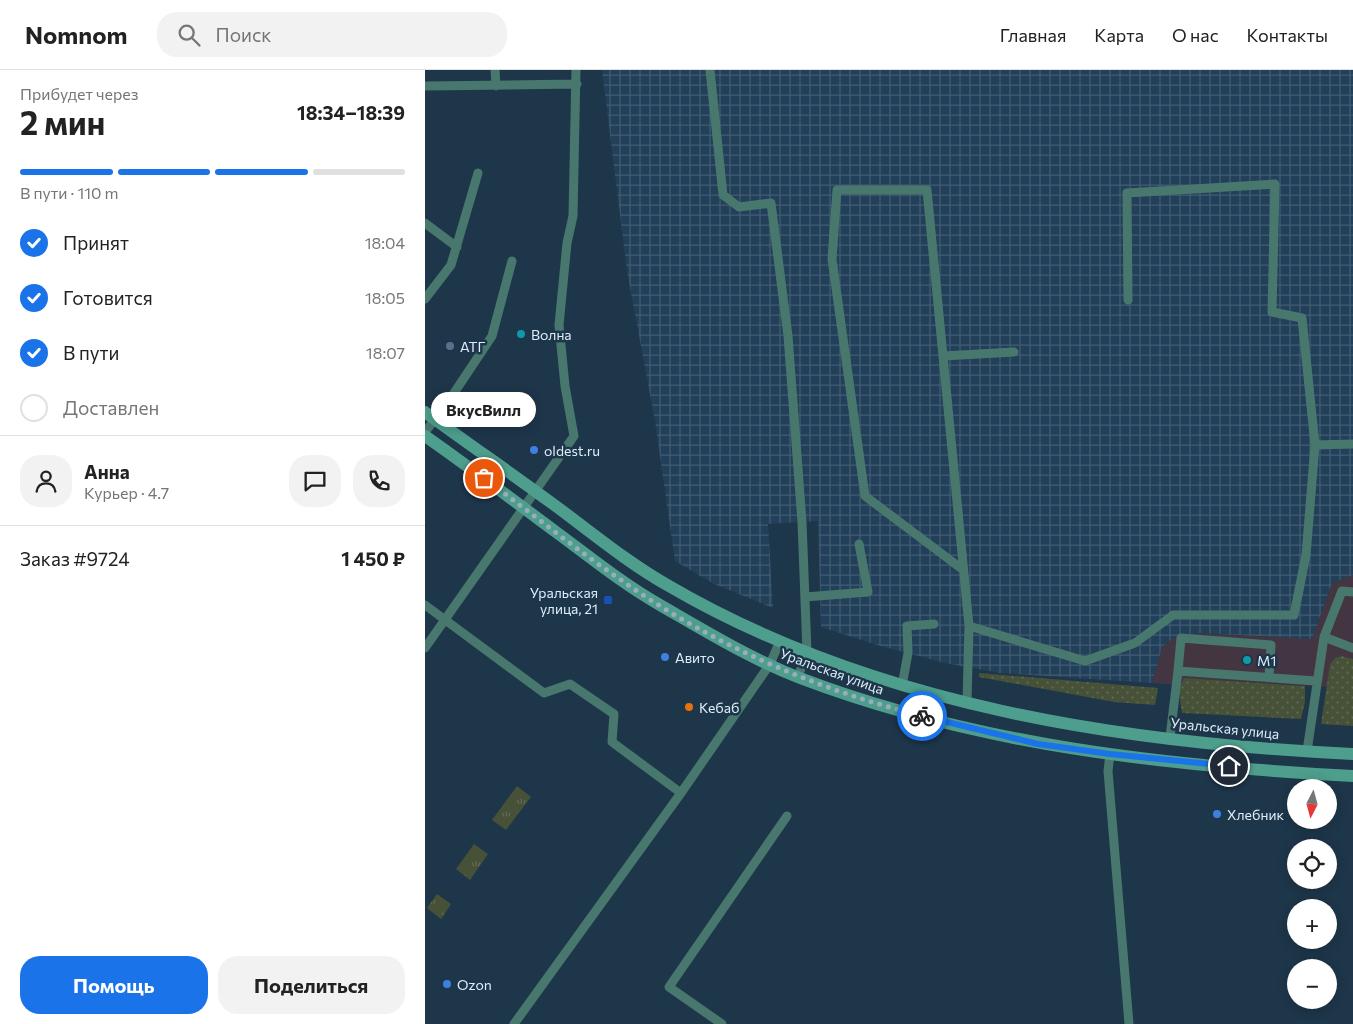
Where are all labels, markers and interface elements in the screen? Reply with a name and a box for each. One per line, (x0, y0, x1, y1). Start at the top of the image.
search box (157, 12, 507, 57)
text: Nomnom (25, 20, 127, 49)
icon: search (175, 21, 203, 49)
text: Поиск (215, 23, 271, 46)
text: Главная (1000, 24, 1066, 46)
text: Карта (1094, 24, 1144, 46)
text: О нас (1172, 24, 1219, 46)
text: Контакты (1247, 24, 1328, 46)
text: Прибудет через (20, 84, 139, 103)
text: 18:34–18:39 (297, 101, 405, 124)
text: 2 мин (20, 102, 105, 142)
text: В пути · 110 m (20, 183, 119, 202)
icon: check (20, 229, 48, 257)
text: Принят (63, 231, 129, 254)
text: 18:04 (365, 233, 405, 252)
icon: check (20, 284, 48, 312)
text: Готовится (63, 286, 153, 309)
text: 18:05 (365, 288, 405, 307)
place label: Волна (531, 326, 572, 343)
marker: Волна (515, 328, 527, 340)
place label: АТГ (460, 338, 485, 355)
icon: check (20, 339, 48, 367)
marker: АТГ (444, 340, 456, 352)
text: В пути (63, 341, 119, 364)
text: 18:07 (366, 343, 405, 362)
callout: ВкусВилл (432, 393, 537, 428)
text: Доставлен (63, 396, 159, 419)
text: ВкусВилл (446, 400, 521, 419)
place label: oldest.ru (544, 442, 600, 459)
marker: oldest.ru (528, 444, 540, 456)
button: person (20, 455, 72, 507)
button: chat (289, 455, 341, 507)
button: phone (353, 455, 405, 507)
pin (463, 457, 505, 499)
text: Анна (84, 460, 130, 483)
icon: bag (470, 464, 498, 492)
text: Курьер · 4.7 (84, 483, 169, 502)
text: Заказ #9724 (20, 547, 130, 570)
text: 1 450 ₽ (341, 547, 405, 570)
place label: Уральская улица, 21 (530, 584, 598, 617)
marker: Уральская улица, 21 (602, 594, 614, 606)
street label: Уральская улица (778, 644, 886, 698)
place label: Авито (675, 649, 715, 666)
marker: Авито (659, 651, 671, 663)
place label: М1 (1257, 652, 1276, 669)
marker: М1 (1241, 654, 1253, 666)
courier (897, 691, 947, 741)
place label: Кебаб (699, 699, 740, 716)
marker: Кебаб (683, 701, 695, 713)
icon: bike (908, 702, 936, 730)
street label: Уральская улица (1170, 714, 1280, 742)
pin (1208, 745, 1250, 787)
icon: home (1215, 752, 1243, 780)
north arrow (1287, 779, 1337, 829)
map controls (1287, 779, 1337, 1009)
place label: Хлебник (1227, 806, 1284, 823)
marker: Хлебник (1211, 808, 1223, 820)
button: locate (1287, 839, 1337, 889)
button: + (1287, 899, 1337, 949)
button: Помощь (20, 956, 208, 1014)
button: Поделиться (218, 956, 405, 1014)
button: − (1287, 959, 1337, 1009)
place label: Ozon (457, 976, 492, 993)
marker: Ozon (441, 978, 453, 990)

